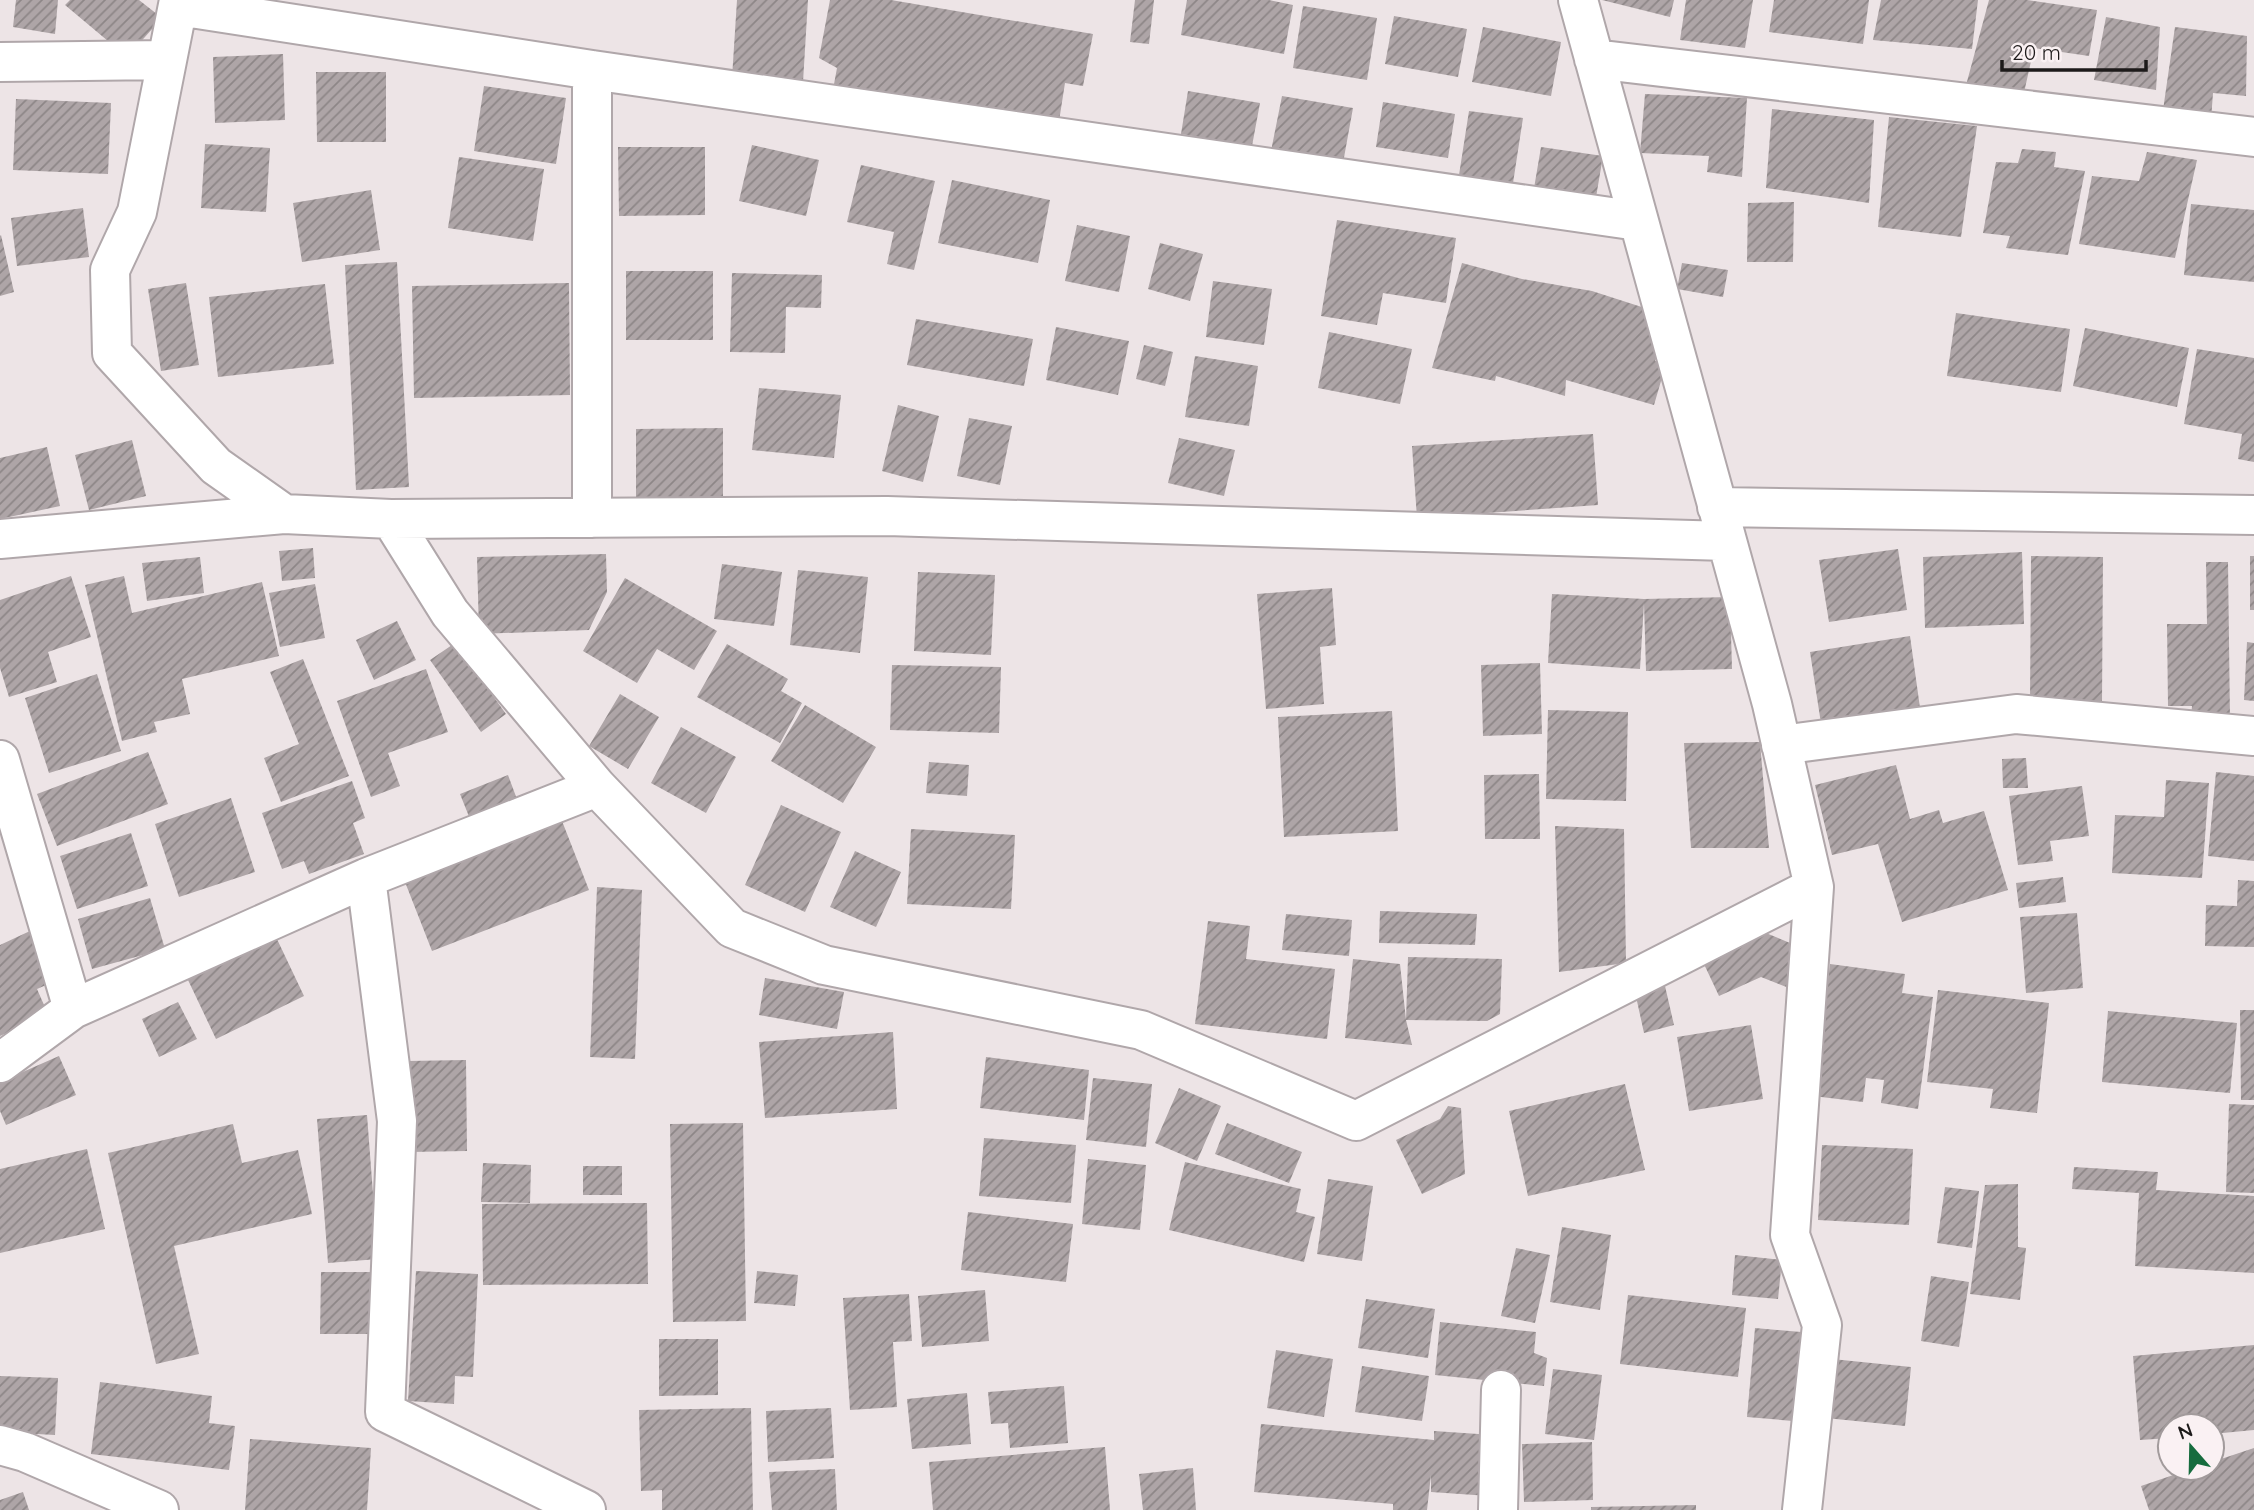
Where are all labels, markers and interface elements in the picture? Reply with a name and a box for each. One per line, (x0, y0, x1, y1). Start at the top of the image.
scale bar (2002, 28, 2146, 72)
text: 20 m (2012, 39, 2061, 65)
north arrow (2156, 1412, 2226, 1482)
text: N (2175, 1417, 2196, 1445)

